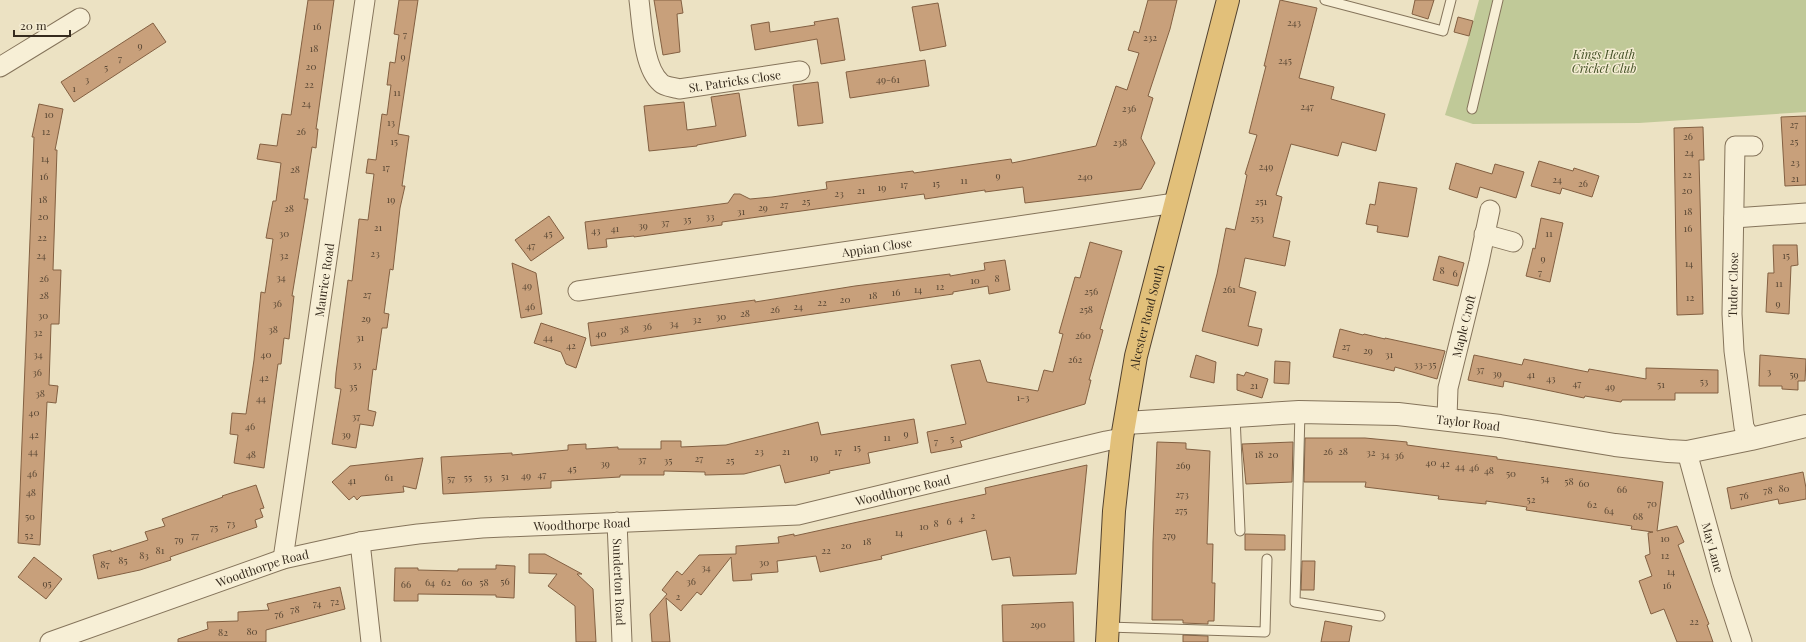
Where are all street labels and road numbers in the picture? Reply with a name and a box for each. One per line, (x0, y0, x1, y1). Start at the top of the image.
street label: St. Patricks Close (687, 66, 782, 95)
street label: Appian Close (840, 234, 913, 260)
street label: Maurice Road (311, 242, 337, 318)
street label: Tudor Close (1724, 252, 1741, 317)
street label: Alcester Road South (1126, 263, 1167, 372)
street label: Maple Croft (1448, 292, 1479, 359)
street label: Taylor Road (1435, 411, 1501, 434)
street label: Woodthorpe Road (853, 471, 952, 509)
street label: Woodthorpe Road (532, 514, 631, 534)
street label: May Lane (1699, 521, 1728, 574)
street label: Sunderton Road (610, 538, 629, 626)
street label: Woodthorpe Road (213, 546, 310, 591)

